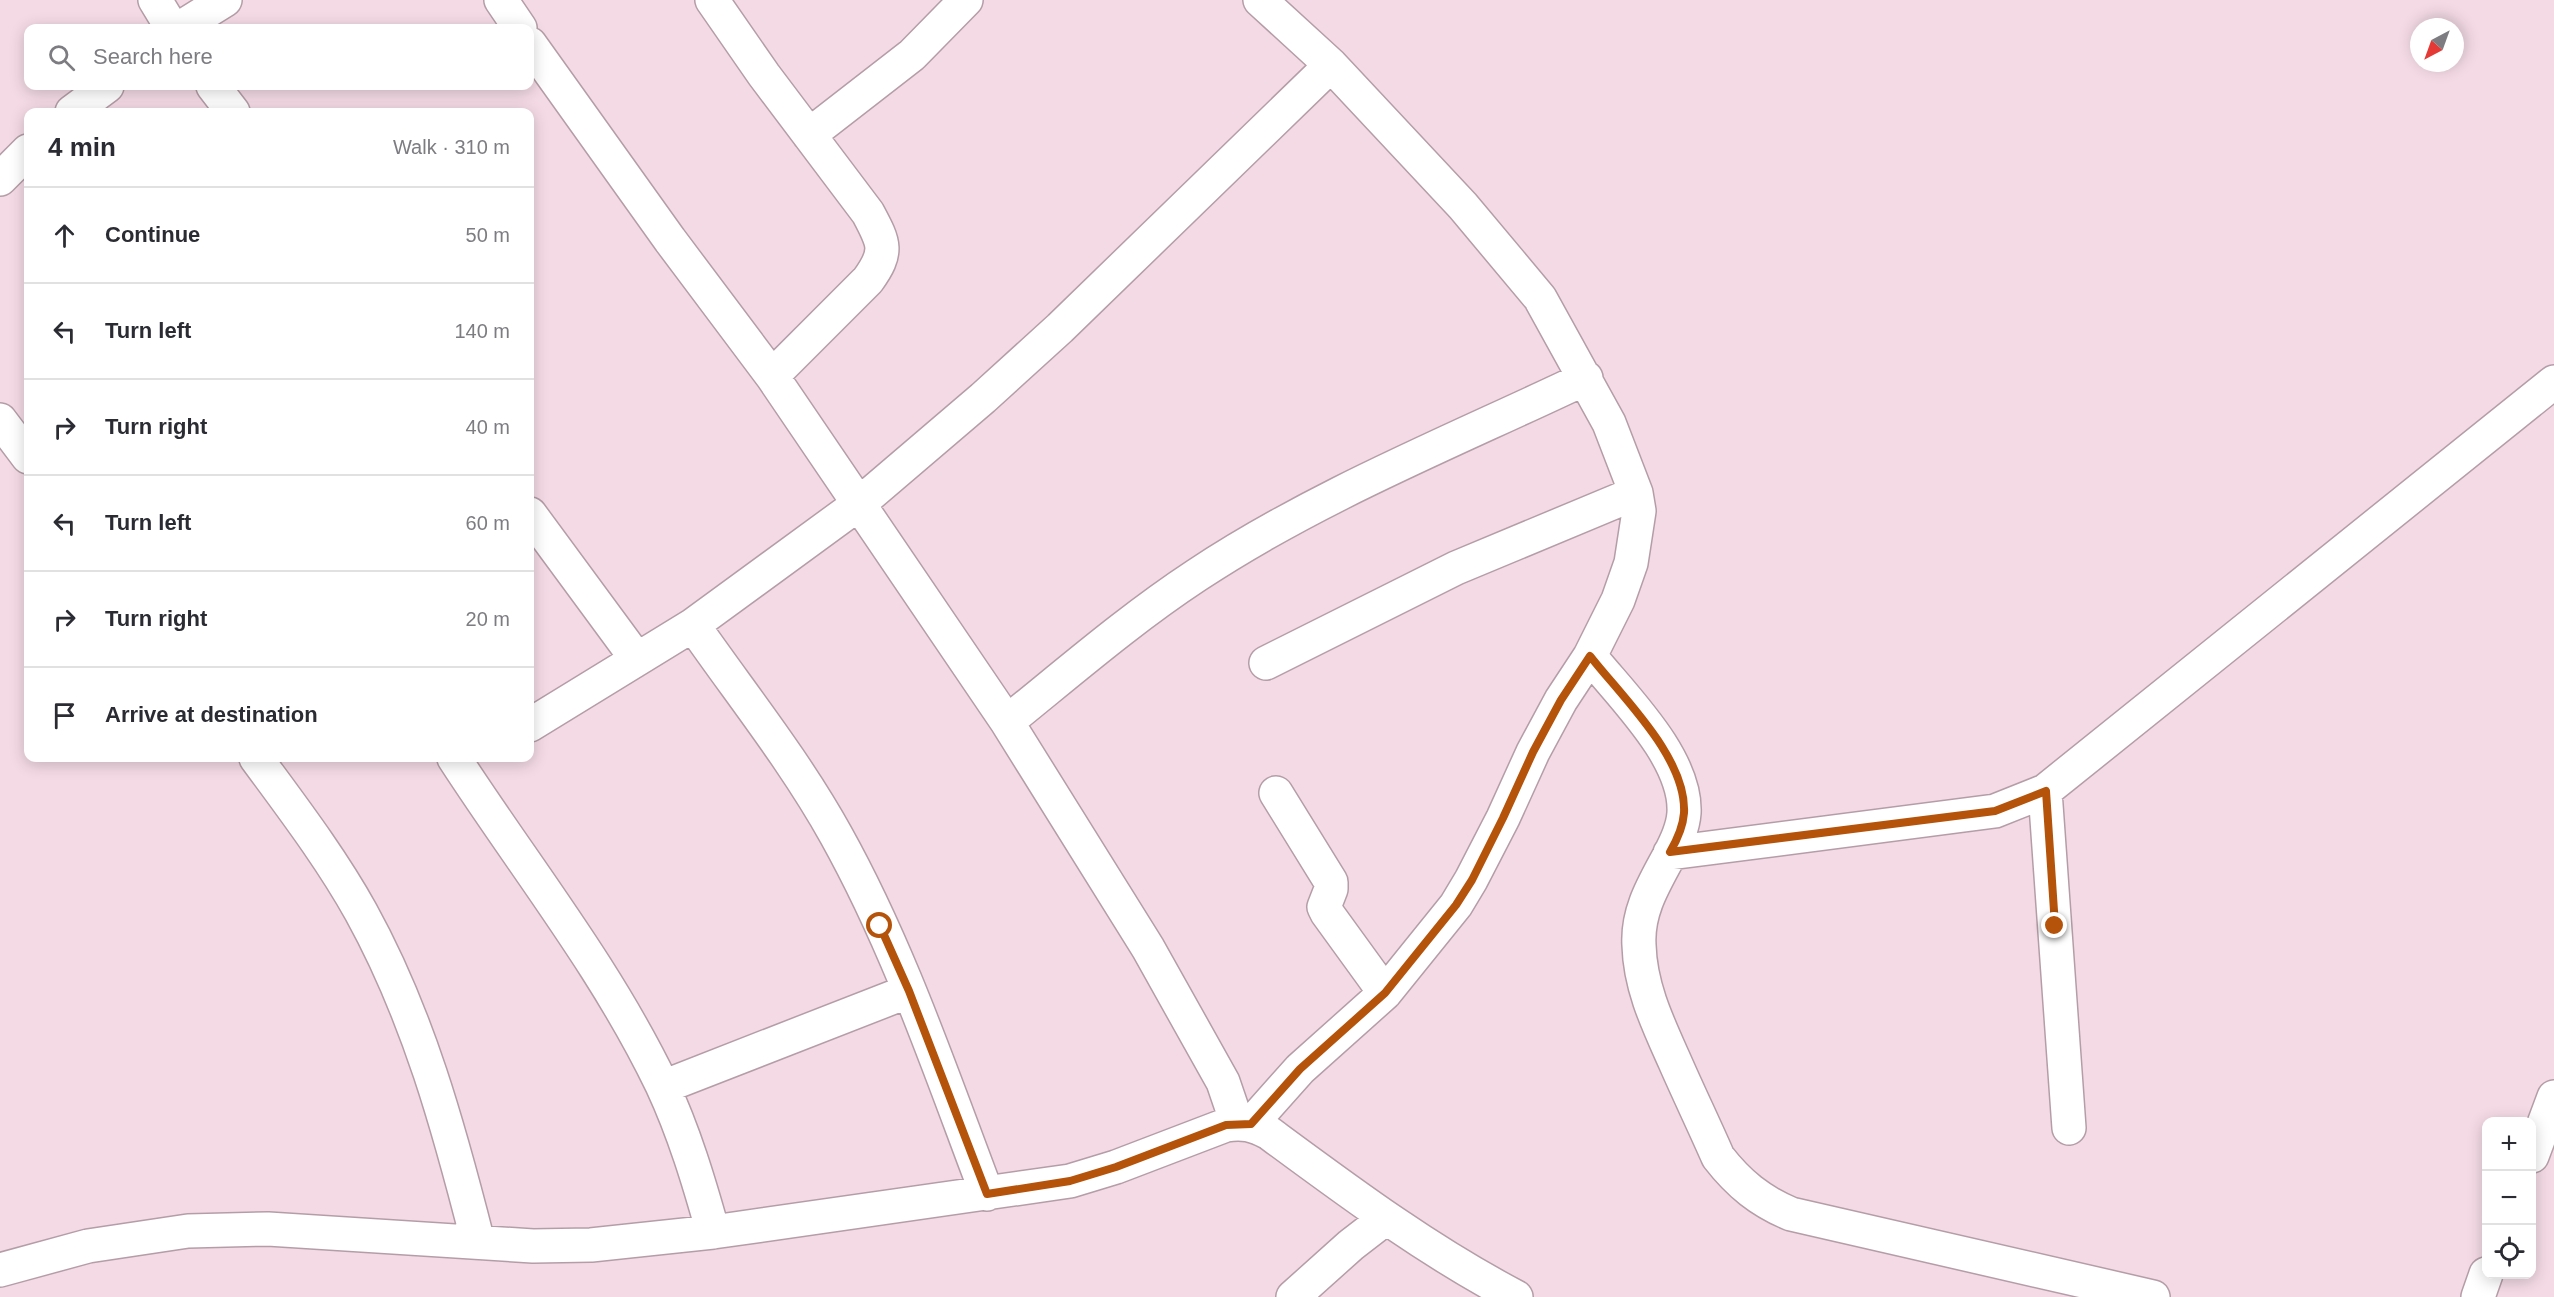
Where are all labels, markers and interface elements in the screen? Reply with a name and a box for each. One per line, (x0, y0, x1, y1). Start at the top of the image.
north arrow (2410, 18, 2464, 72)
search box (24, 24, 534, 90)
icon: search (45, 41, 78, 74)
text: Search here (93, 44, 213, 69)
text: 4 min (48, 132, 116, 162)
text: Walk · 310 m (393, 136, 510, 158)
icon: ahead (48, 219, 81, 252)
text: Continue (105, 222, 200, 247)
text: 50 m (466, 224, 510, 246)
icon: left (48, 315, 81, 348)
text: Turn left (105, 318, 191, 343)
text: 140 m (454, 320, 510, 342)
icon: right (48, 411, 81, 444)
text: Turn right (105, 414, 207, 439)
text: 40 m (466, 416, 510, 438)
icon: left (48, 507, 81, 540)
text: Turn left (105, 510, 191, 535)
text: 60 m (466, 512, 510, 534)
icon: right (48, 603, 81, 636)
text: Turn right (105, 606, 207, 631)
text: 20 m (466, 608, 510, 630)
icon: arrive (48, 699, 81, 732)
text: Arrive at destination (105, 702, 318, 727)
route start (866, 912, 892, 938)
route end (2041, 912, 2067, 938)
map controls (2482, 1117, 2536, 1279)
button: + (2482, 1117, 2536, 1171)
button: − (2482, 1171, 2536, 1225)
button: locate (2482, 1225, 2536, 1279)

